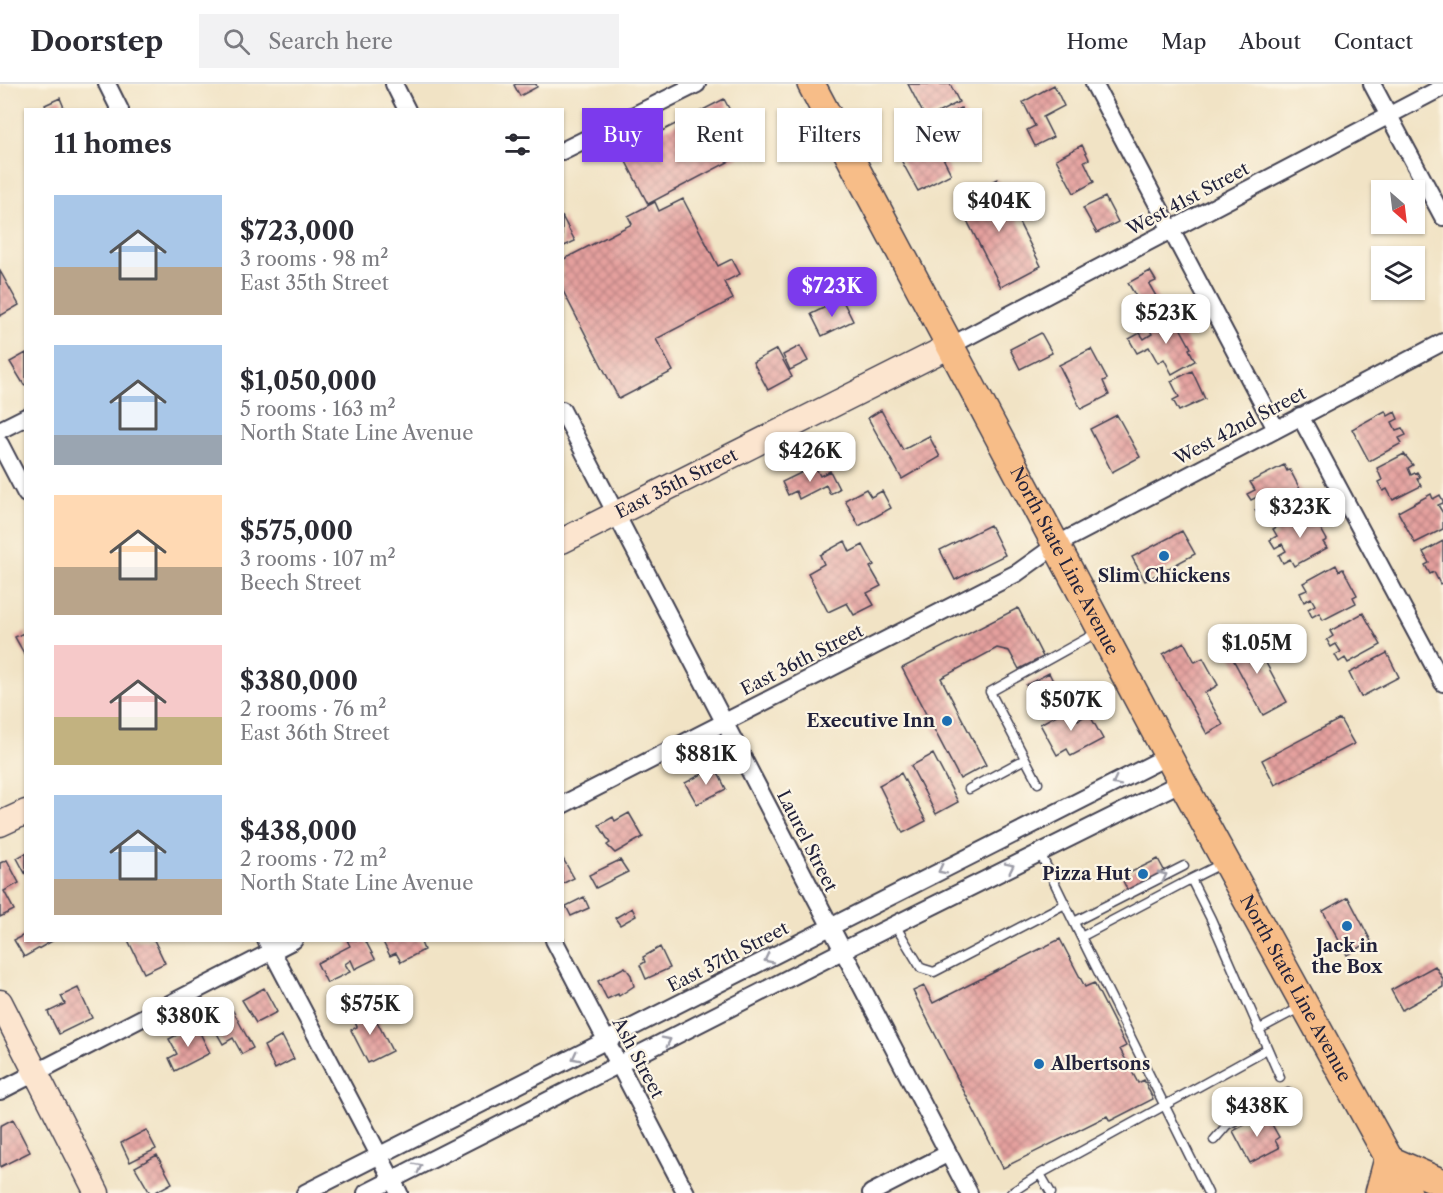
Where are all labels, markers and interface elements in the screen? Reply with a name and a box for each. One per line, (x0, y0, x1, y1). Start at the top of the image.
search box (199, 14, 619, 68)
text: Doorstep (30, 24, 163, 58)
icon: search (220, 25, 253, 58)
text: Search here (268, 28, 393, 55)
text: Home (1067, 29, 1128, 54)
text: Map (1161, 29, 1206, 54)
text: About (1239, 29, 1301, 54)
text: Contact (1334, 29, 1413, 54)
chip: Buy (582, 108, 663, 162)
chip: Rent (675, 108, 765, 162)
chip: Filters (777, 108, 882, 162)
chip: New (894, 108, 982, 162)
text: 11 homes (54, 128, 172, 160)
icon: filters (501, 128, 534, 161)
street label: West 41st Street (1122, 157, 1253, 241)
north arrow (1371, 180, 1425, 234)
map controls (1371, 180, 1425, 300)
pin: $404K (957, 182, 1041, 233)
text: $404K (967, 189, 1031, 213)
text: $723,000 (240, 215, 355, 247)
icon: home (102, 219, 174, 291)
button: layers (1371, 246, 1425, 300)
text: 3 rooms · 98 m² (240, 247, 388, 271)
pin: $723K (790, 267, 874, 318)
text: East 35th Street (240, 271, 389, 295)
text: $723K (802, 274, 862, 298)
pin: $523K (1124, 294, 1208, 345)
text: $523K (1135, 301, 1197, 325)
text: $1,050,000 (240, 365, 377, 397)
icon: home (102, 369, 174, 441)
street label: West 42nd Street (1170, 382, 1310, 470)
text: 5 rooms · 163 m² (240, 397, 396, 421)
text: North State Line Avenue (240, 421, 473, 445)
pin: $426K (768, 432, 852, 483)
text: $426K (779, 439, 841, 463)
street label: East 35th Street (612, 443, 742, 523)
street label: North State Line Avenue (1005, 463, 1123, 659)
pin: $323K (1258, 488, 1342, 539)
text: $323K (1269, 495, 1331, 519)
text: $575,000 (240, 515, 353, 547)
icon: home (102, 519, 174, 591)
text: 3 rooms · 107 m² (240, 547, 396, 571)
marker: Slim Chickens (1157, 549, 1171, 563)
place label: Slim Chickens (1098, 565, 1230, 587)
text: Beech Street (240, 571, 361, 595)
street label: East 36th Street (737, 619, 868, 700)
pin: $1.05M (1208, 624, 1306, 675)
text: $1.05M (1222, 631, 1292, 655)
text: $380,000 (240, 665, 358, 697)
icon: home (102, 669, 174, 741)
pin: $507K (1029, 681, 1113, 732)
text: $507K (1040, 688, 1102, 712)
text: 2 rooms · 76 m² (240, 697, 386, 721)
place label: Executive Inn (807, 710, 936, 732)
marker: Executive Inn (940, 714, 954, 728)
text: East 36th Street (240, 721, 390, 745)
pin: $881K (664, 735, 748, 786)
text: $881K (676, 742, 736, 766)
one-way arrow (1111, 775, 1122, 786)
street label: Laurel Street (772, 787, 842, 896)
text: $438,000 (240, 815, 357, 847)
icon: home (102, 819, 174, 891)
text: 2 rooms · 72 m² (240, 847, 387, 871)
one-way arrow (937, 863, 948, 874)
one-way arrow (1004, 863, 1015, 875)
place label: Pizza Hut (1042, 863, 1132, 885)
marker: Pizza Hut (1136, 867, 1150, 881)
text: North State Line Avenue (240, 871, 473, 895)
one-way arrow (1157, 872, 1168, 883)
street label: North State Line Avenue (1235, 891, 1356, 1086)
street label: East 37th Street (664, 917, 793, 997)
marker: Jack in the Box (1340, 919, 1354, 933)
place label: Jack in the Box (1312, 935, 1383, 978)
one-way arrow (763, 951, 774, 963)
pin: $575K (328, 985, 412, 1036)
text: $575K (340, 992, 400, 1016)
pin: $380K (146, 997, 230, 1048)
text: $380K (156, 1004, 220, 1028)
street label: Ash Street (607, 1013, 669, 1103)
one-way arrow (661, 1037, 672, 1048)
one-way arrow (571, 1050, 582, 1061)
place label: Albertsons (1050, 1053, 1150, 1075)
marker: Albertsons (1032, 1057, 1046, 1071)
pin: $438K (1215, 1087, 1299, 1138)
text: $438K (1226, 1094, 1288, 1118)
one-way arrow (412, 1163, 423, 1174)

